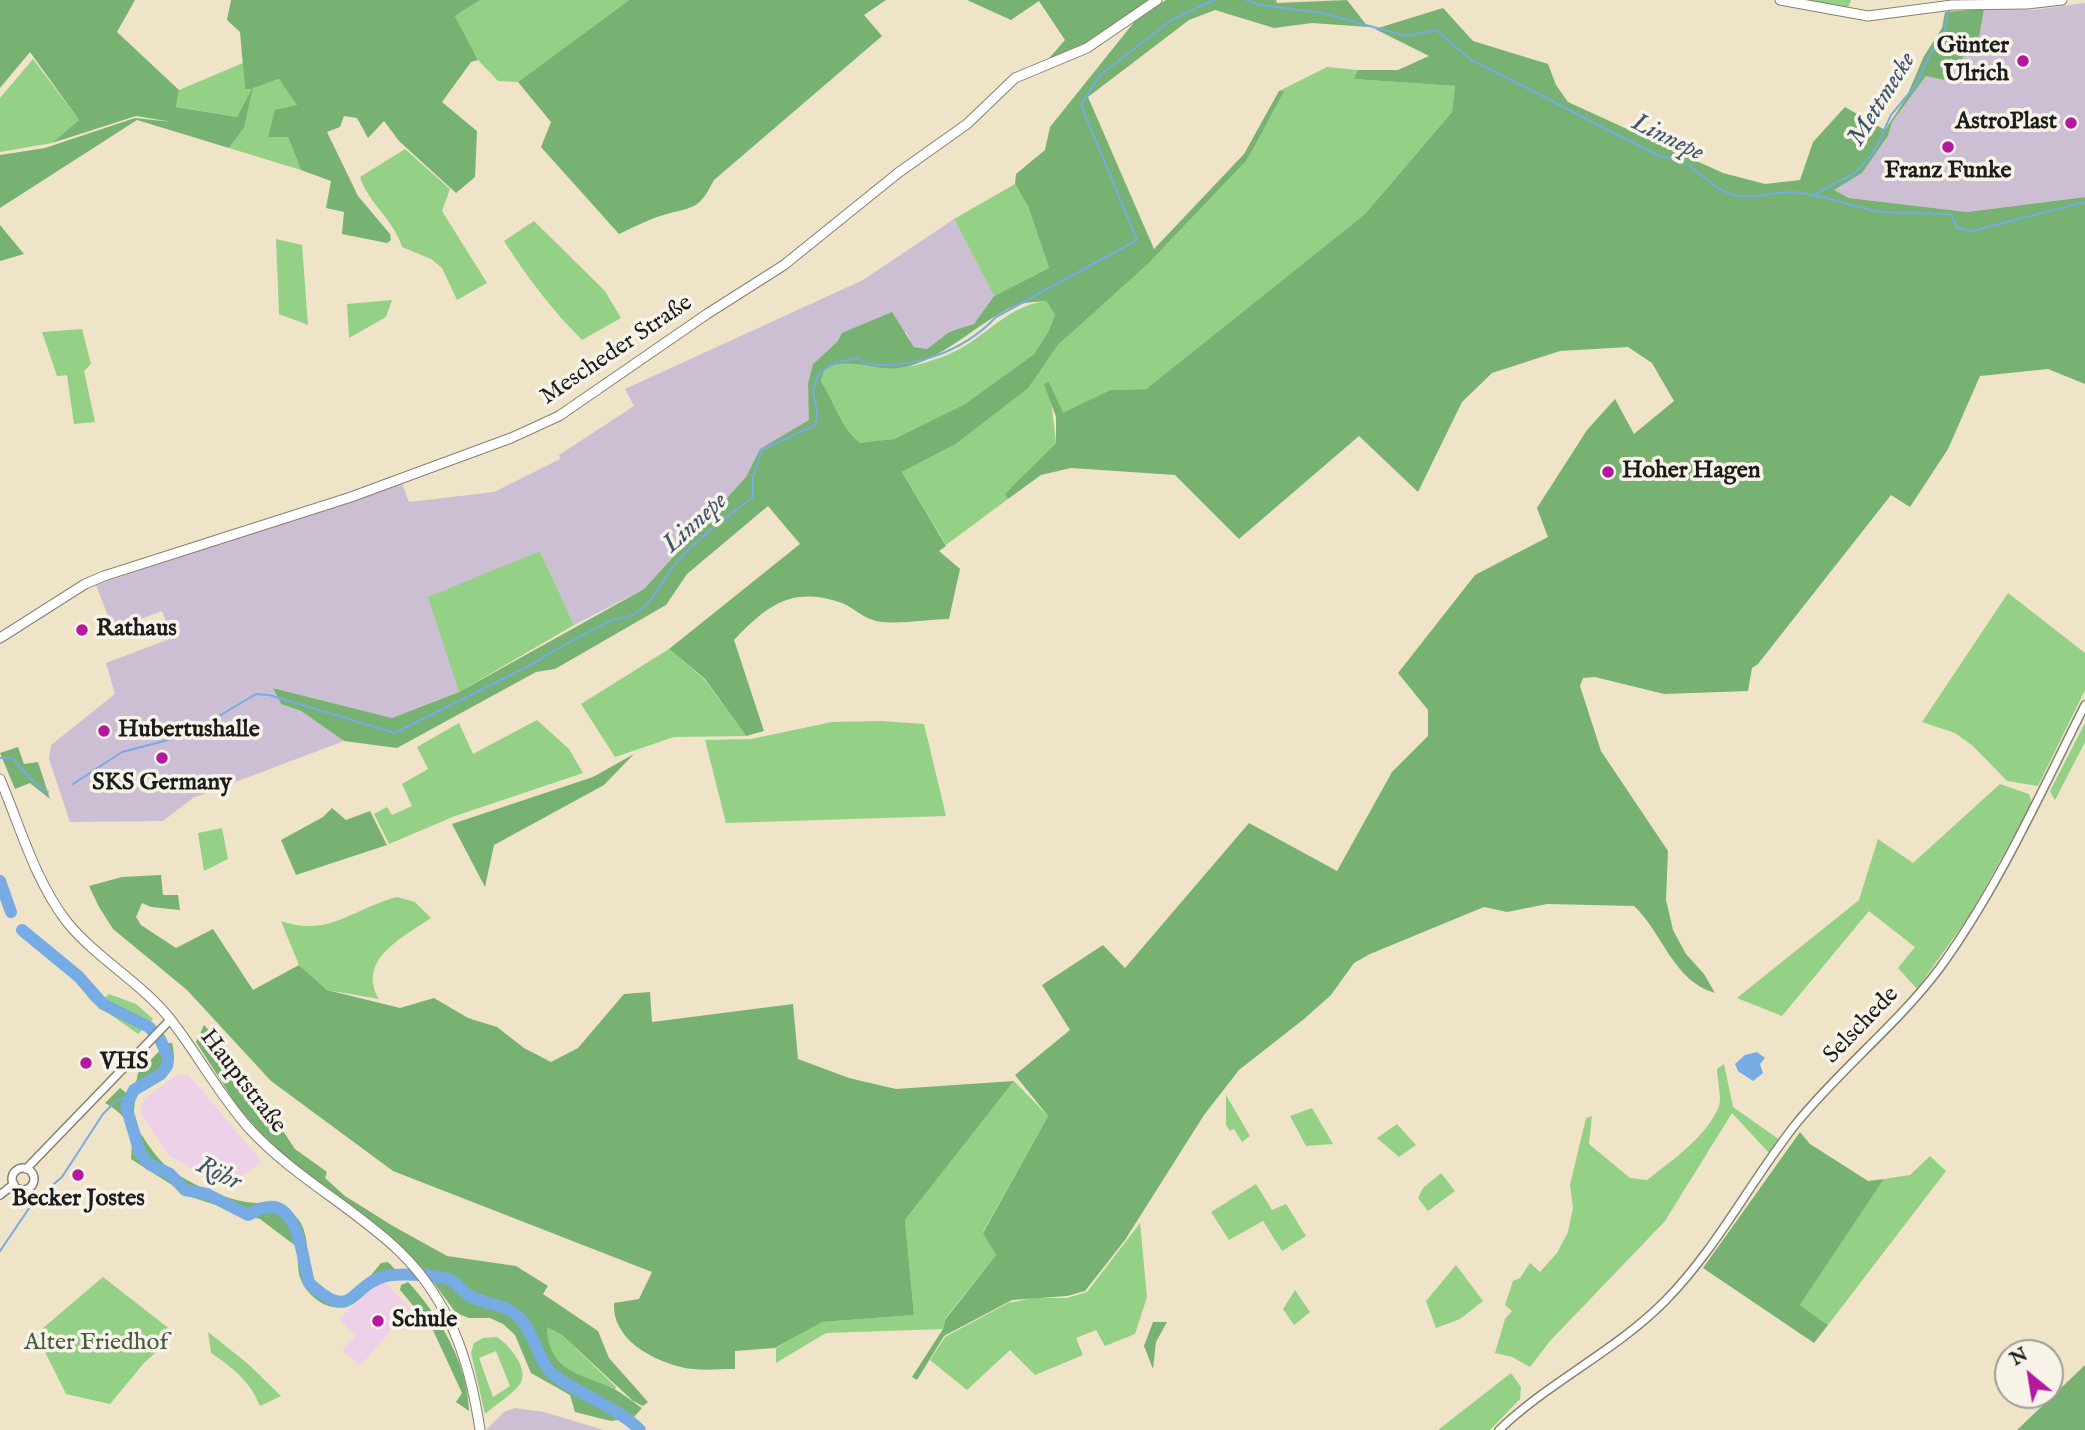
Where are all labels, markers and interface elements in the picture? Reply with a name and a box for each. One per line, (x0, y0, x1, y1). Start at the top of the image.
place label: Günter Ulrich (1937, 33, 2009, 89)
water label: Mettmecke (1842, 47, 1924, 153)
marker: Günter Ulrich (2015, 53, 2031, 69)
water label: Linnepe (1626, 108, 1708, 170)
place label: AstroPlast (1955, 109, 2057, 137)
marker: AstroPlast (2063, 115, 2079, 131)
marker: Franz Funke (1940, 139, 1956, 155)
place label: Franz Funke (1884, 158, 2012, 186)
street label: Mescheder Straße (536, 290, 698, 412)
place label: Hoher Hagen (1622, 458, 1761, 486)
marker: Hoher Hagen (1600, 464, 1616, 480)
water label: Linnepe (657, 487, 735, 561)
place label: Rathaus (96, 616, 177, 644)
marker: Rathaus (74, 622, 90, 638)
place label: Hubertushalle (118, 717, 260, 745)
marker: Hubertushalle (96, 723, 112, 739)
marker: SKS Germany (154, 750, 170, 766)
place label: SKS Germany (92, 770, 232, 798)
street label: Selschede (1818, 981, 1906, 1071)
street label: Hauptstraße (193, 1024, 291, 1140)
place label: VHS (100, 1049, 149, 1077)
marker: VHS (78, 1055, 94, 1071)
water label: Röhr (190, 1151, 246, 1199)
marker: Becker Jostes (70, 1167, 86, 1183)
place label: Becker Jostes (11, 1186, 145, 1214)
place label: Schule (392, 1307, 457, 1335)
marker: Schule (370, 1313, 386, 1329)
park label: Alter Friedhof (24, 1330, 168, 1358)
north arrow (1994, 1339, 2064, 1409)
text: N (2006, 1343, 2033, 1372)

